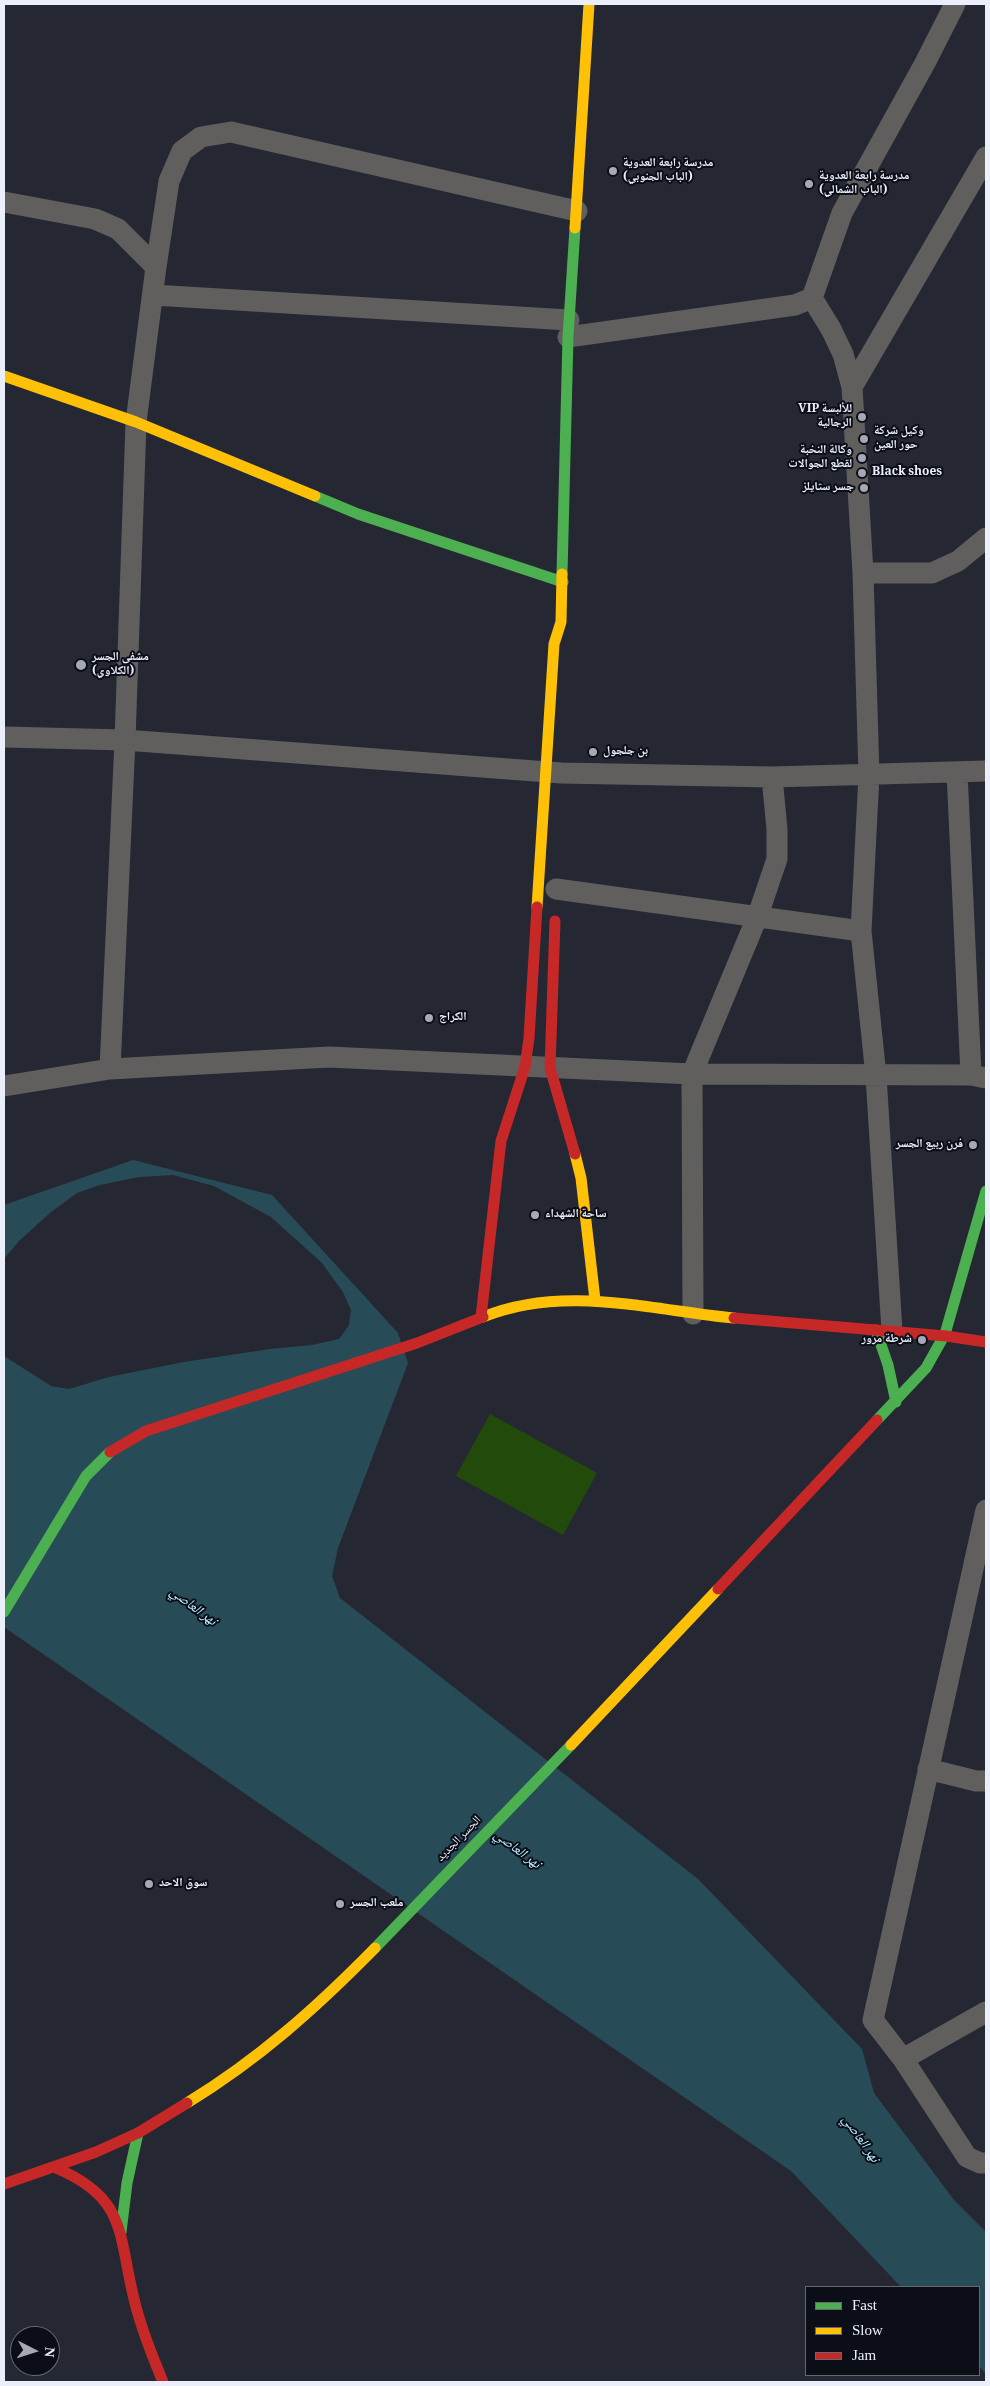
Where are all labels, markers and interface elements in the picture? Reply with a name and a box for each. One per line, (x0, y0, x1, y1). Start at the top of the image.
place label: مدرسة رابعة العدوية (الباب الجنوبي) (623, 157, 713, 185)
marker: مدرسة رابعة العدوية (الباب الجنوبي) (607, 165, 619, 177)
place label: مدرسة رابعة العدوية (الباب الشمالي) (819, 170, 909, 198)
marker: مدرسة رابعة العدوية (الباب الشمالي) (803, 178, 815, 190)
place label: VIP للألبسة الرجالية (798, 403, 852, 431)
marker: VIP للألبسة الرجالية (856, 411, 868, 423)
place label: وكيل شركة حور العين (874, 425, 924, 453)
marker: وكيل شركة حور العين (858, 433, 870, 445)
place label: وكالة النخبة لقطع الجوالات (788, 444, 852, 472)
marker: وكالة النخبة لقطع الجوالات (856, 452, 868, 464)
place label: Black shoes (872, 466, 942, 480)
marker: Black shoes (856, 467, 868, 479)
place label: جسر ستايلز (802, 481, 854, 495)
marker: جسر ستايلز (858, 482, 870, 494)
place label: مشفى الجسر (الكلاوي) (92, 651, 149, 679)
marker: مشفى الجسر (الكلاوي) (74, 658, 88, 672)
place label: بن جلجول (603, 745, 648, 759)
marker: بن جلجول (587, 746, 599, 758)
place label: الكراج (439, 1011, 467, 1025)
marker: الكراج (423, 1012, 435, 1024)
place label: فرن ربيع الجسر (896, 1138, 963, 1152)
marker: فرن ربيع الجسر (967, 1139, 979, 1151)
place label: ساحة الشهداء (545, 1208, 607, 1222)
marker: ساحة الشهداء (529, 1209, 541, 1221)
place label: شرطة مرور (861, 1333, 912, 1347)
marker: شرطة مرور (916, 1334, 928, 1346)
water label: نهر العاصي (165, 1585, 219, 1631)
street label: الجسر الجديد (435, 1814, 485, 1866)
water label: نهر العاصي (489, 1828, 543, 1874)
place label: سوق الاحد (159, 1877, 207, 1891)
marker: سوق الاحد (143, 1878, 155, 1890)
place label: ملعب الجسر (350, 1897, 403, 1911)
marker: ملعب الجسر (334, 1898, 346, 1910)
water label: نهر العاصي (837, 2113, 881, 2167)
legend (805, 2286, 980, 2376)
text: Fast (852, 2297, 877, 2313)
text: Slow (852, 2322, 883, 2338)
north arrow (10, 2326, 60, 2376)
text: N (42, 2347, 57, 2358)
text: Jam (852, 2347, 876, 2363)

